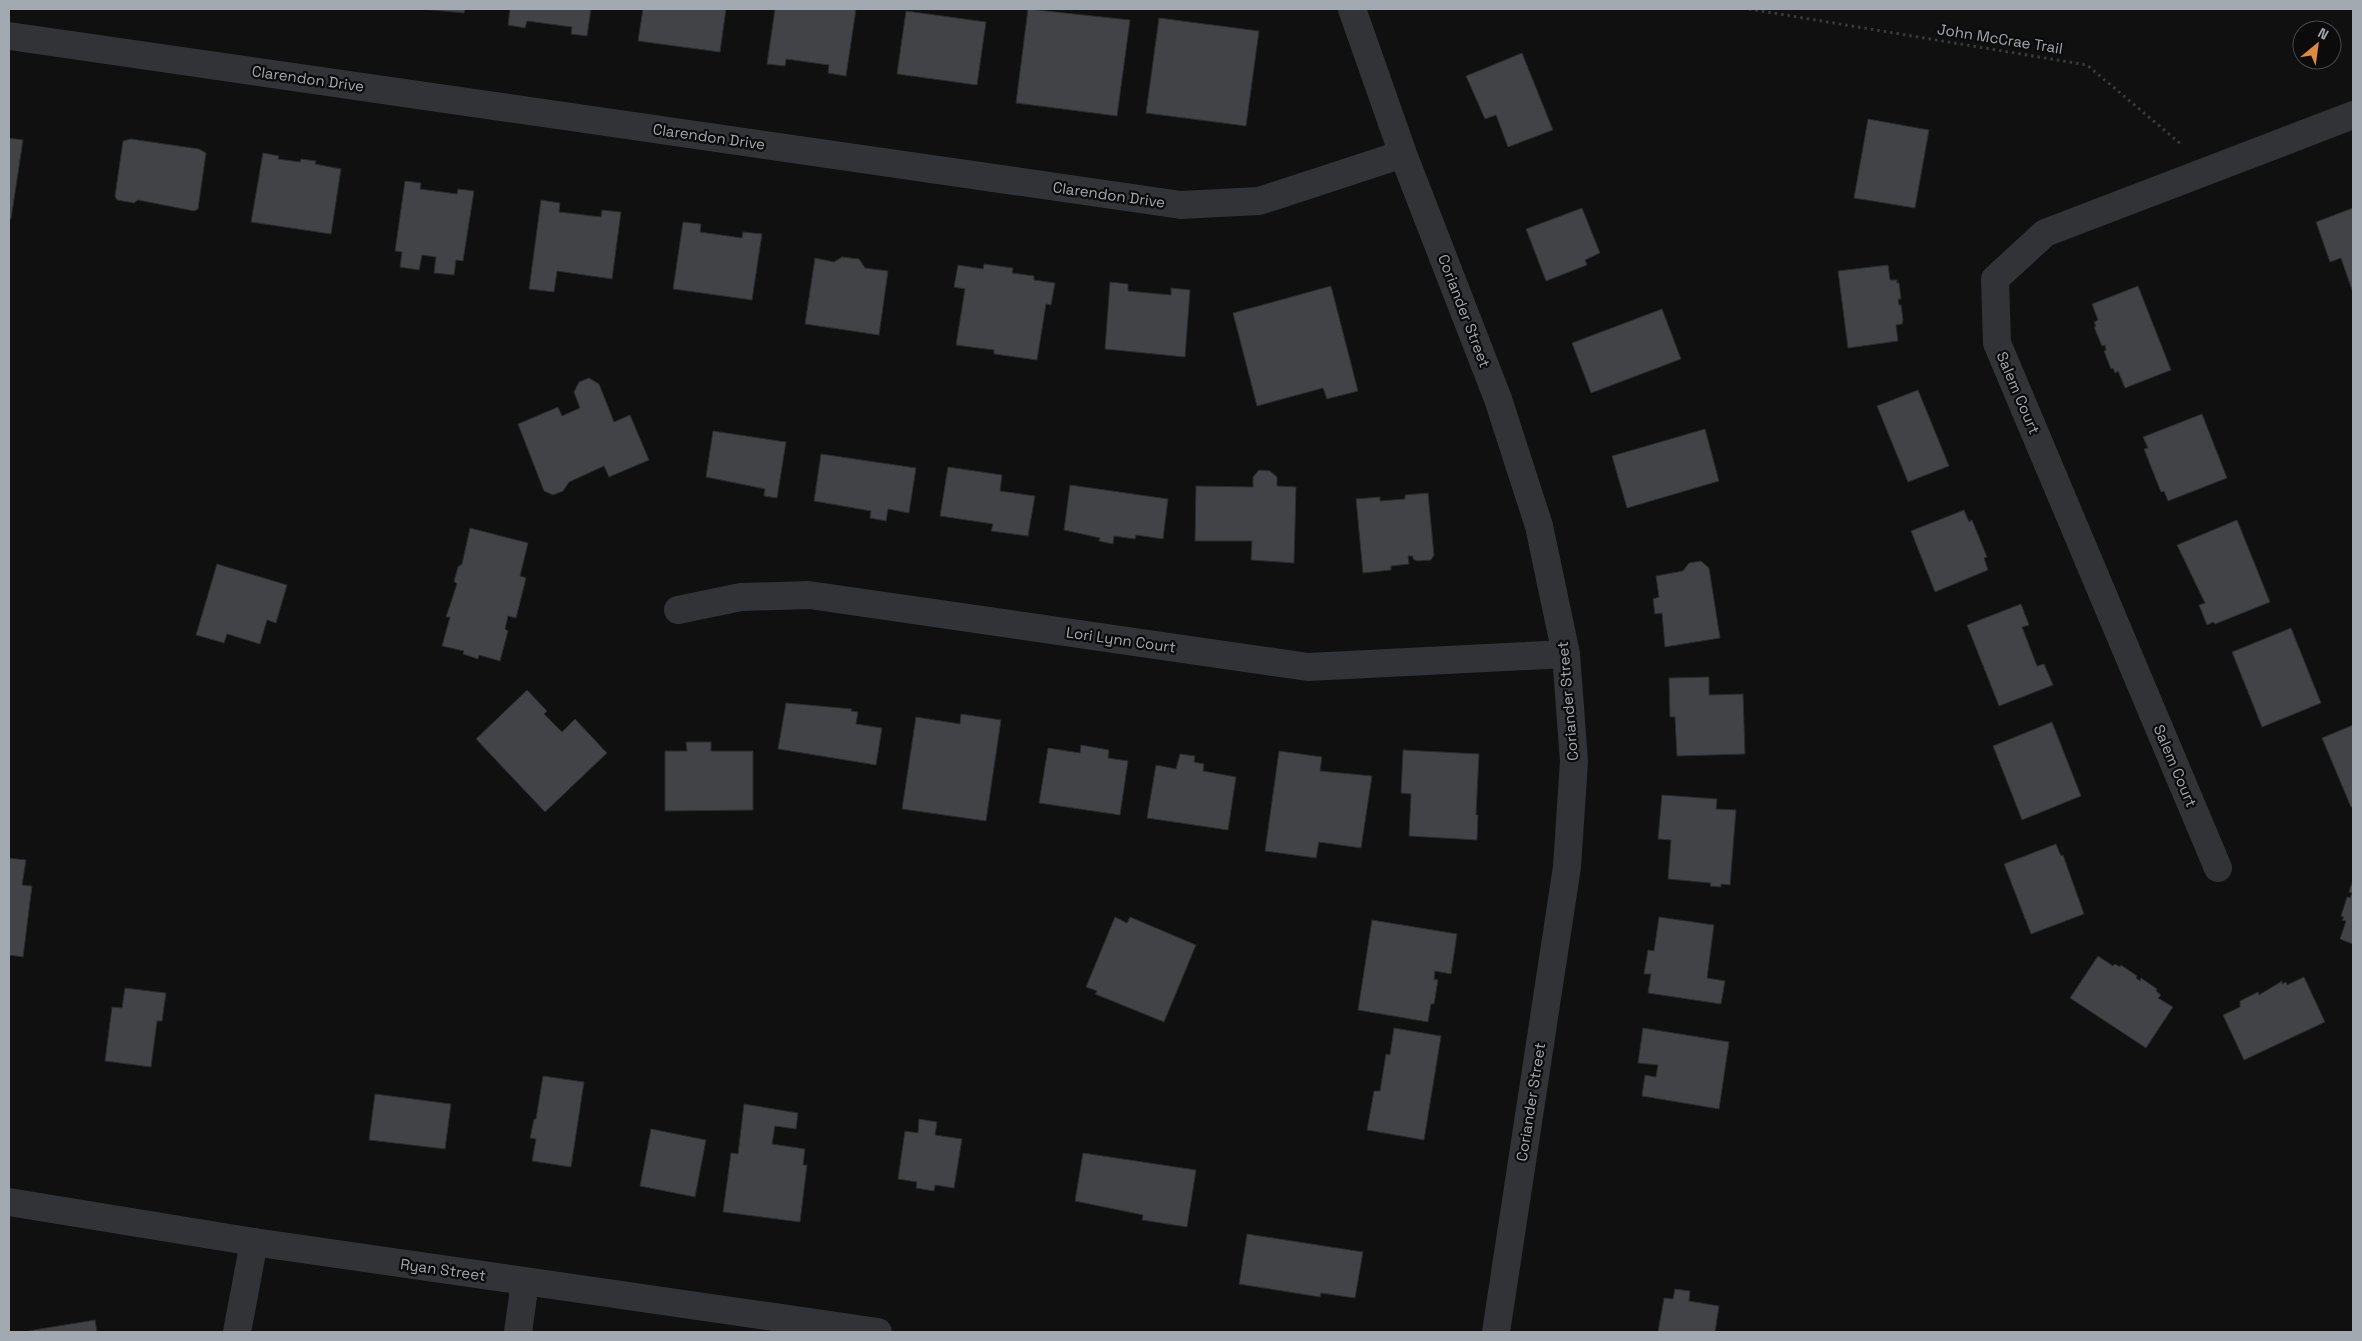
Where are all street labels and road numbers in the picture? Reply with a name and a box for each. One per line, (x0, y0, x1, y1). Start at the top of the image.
street label: John McCrae Trail (1936, 19, 2064, 58)
street label: Clarendon Drive (251, 61, 366, 96)
street label: Clarendon Drive (652, 119, 767, 154)
street label: Clarendon Drive (1052, 177, 1167, 212)
street label: Coriander Street (1434, 251, 1495, 370)
street label: Salem Court (1993, 349, 2044, 437)
street label: Lori Lynn Court (1065, 622, 1177, 657)
street label: Coriander Street (1553, 640, 1582, 762)
street label: Salem Court (2150, 722, 2201, 810)
street label: Coriander Street (1512, 1041, 1549, 1163)
street label: Ryan Street (399, 1254, 487, 1285)

